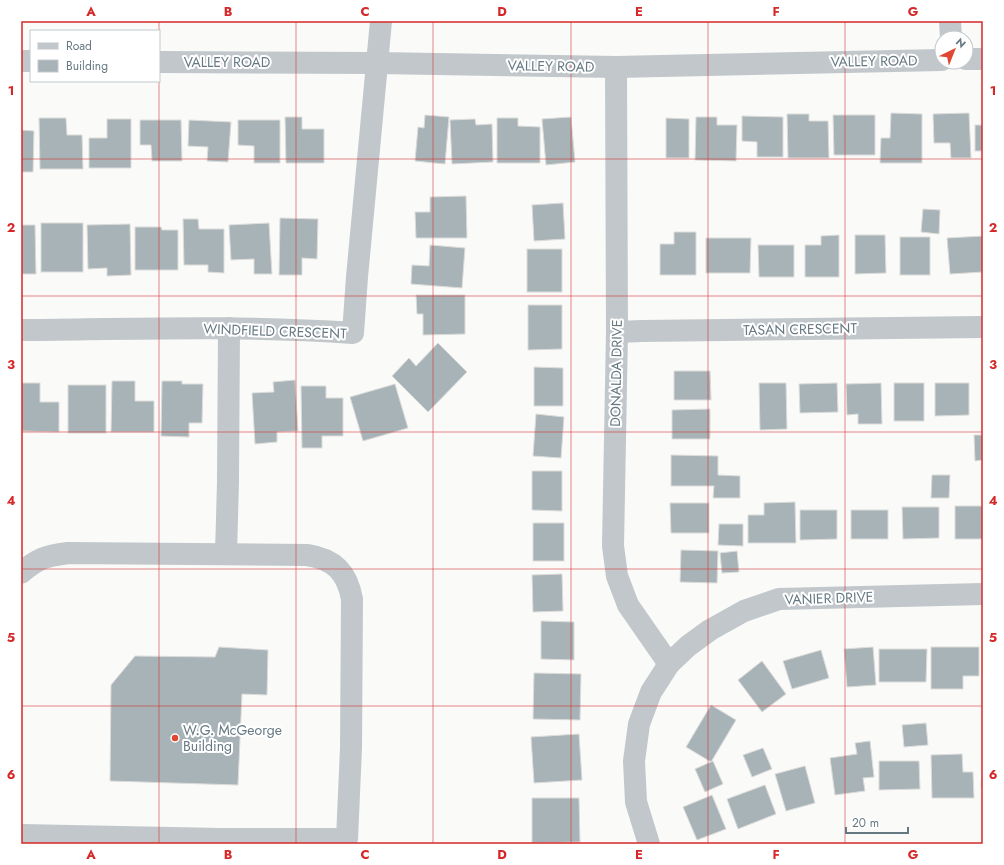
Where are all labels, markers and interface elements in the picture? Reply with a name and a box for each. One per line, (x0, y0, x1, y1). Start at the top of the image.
text: A (85, 2, 96, 21)
text: B (224, 2, 233, 21)
text: C (360, 2, 370, 21)
text: D (497, 2, 507, 21)
text: E (635, 2, 643, 21)
text: F (772, 2, 780, 21)
text: G (908, 2, 919, 21)
legend (30, 30, 160, 82)
north arrow (934, 30, 974, 70)
text: N (952, 34, 969, 52)
text: Road (66, 37, 92, 55)
street label: VALLEY ROAD (830, 50, 918, 72)
street label: VALLEY ROAD (184, 52, 270, 72)
street label: VALLEY ROAD (507, 55, 595, 77)
text: Building (66, 57, 108, 75)
text: 1 (8, 81, 14, 100)
text: 1 (990, 81, 996, 100)
text: 2 (7, 218, 15, 237)
text: 2 (989, 218, 997, 237)
street label: TASAN CRESCENT (743, 318, 858, 340)
street label: WINDFIELD CRESCENT (203, 319, 347, 344)
street label: DONALDA DRIVE (605, 319, 627, 427)
text: 3 (7, 355, 15, 374)
text: 3 (989, 355, 997, 374)
text: 4 (6, 491, 16, 510)
text: 4 (988, 491, 998, 510)
street label: VANIER DRIVE (784, 586, 874, 610)
text: 5 (7, 628, 15, 647)
text: 5 (989, 628, 997, 647)
place label: W.G. McGeorge Building (183, 720, 282, 756)
marker: W.G. McGeorge Building (170, 733, 180, 743)
text: 6 (7, 765, 16, 784)
text: 6 (989, 765, 998, 784)
scale bar (846, 809, 908, 835)
text: 20 m (852, 814, 879, 832)
text: A (85, 845, 96, 864)
text: B (224, 845, 233, 864)
text: C (360, 845, 370, 864)
text: D (497, 845, 507, 864)
text: E (635, 845, 643, 864)
text: F (772, 845, 780, 864)
text: G (908, 845, 919, 864)

